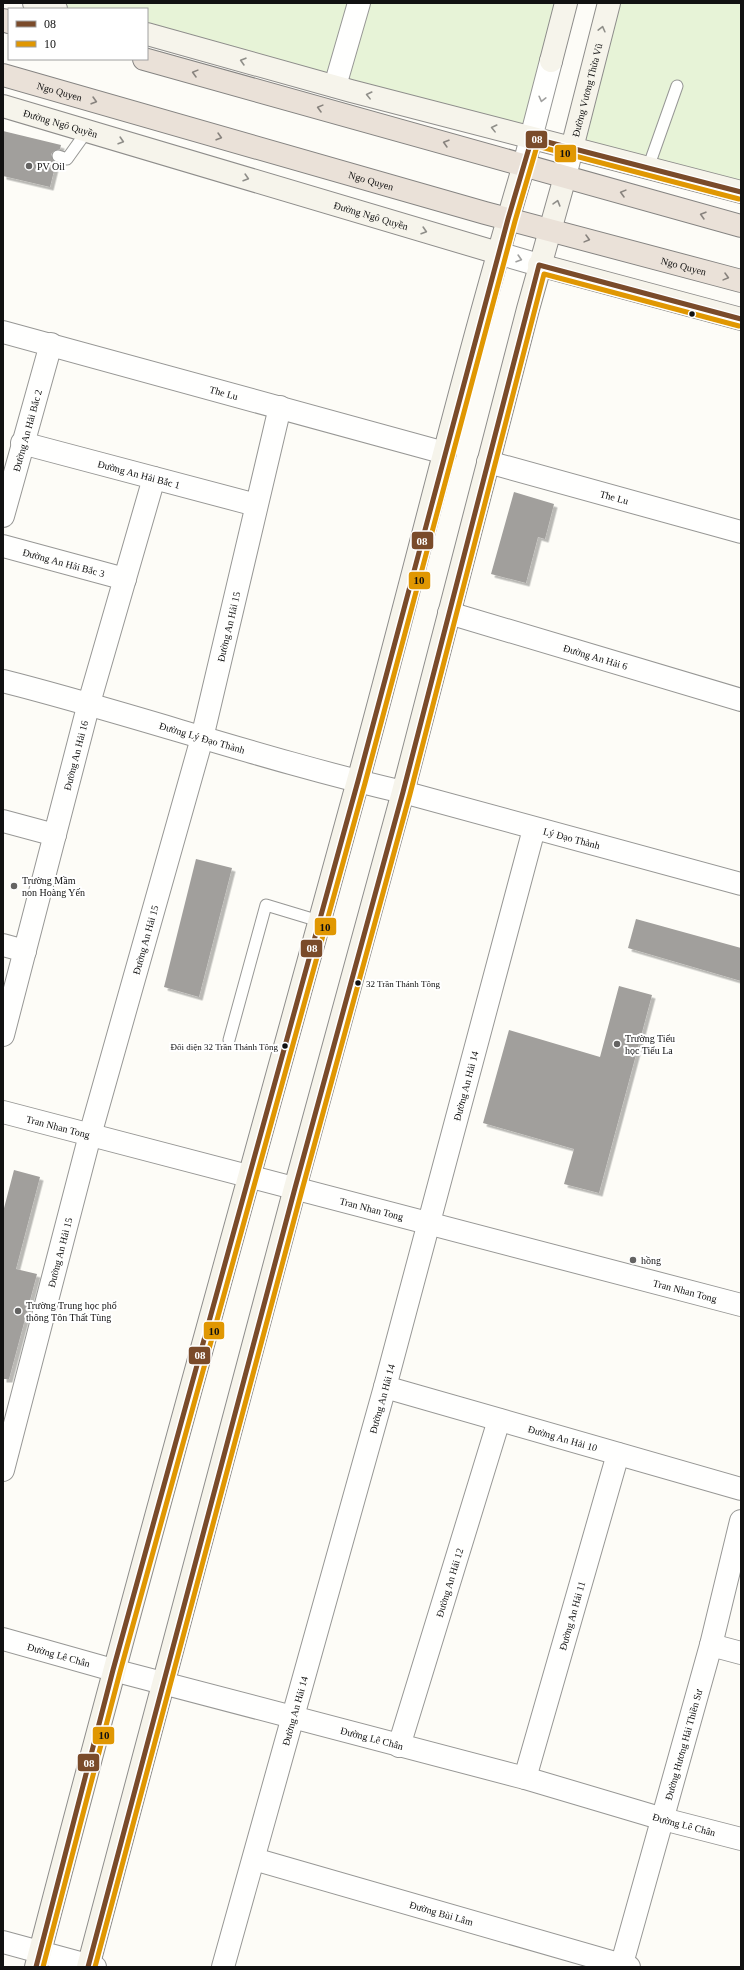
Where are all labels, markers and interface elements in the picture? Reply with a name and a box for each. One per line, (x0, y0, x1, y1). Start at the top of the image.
legend (8, 8, 148, 60)
text: 08 (44, 17, 56, 31)
one-way arrow (598, 25, 606, 32)
text: 10 (44, 37, 56, 51)
street label: Đường Vương Thừa Vũ (570, 42, 605, 138)
one-way arrow (240, 57, 247, 66)
one-way arrow (192, 69, 199, 78)
street label: Ngo Quyen (36, 80, 83, 103)
one-way arrow (365, 92, 372, 100)
one-way arrow (538, 95, 547, 102)
one-way arrow (91, 96, 98, 105)
one-way arrow (317, 104, 324, 113)
street label: Đường Ngô Quyền (22, 107, 99, 140)
one-way arrow (491, 124, 498, 133)
line badge: 08 (525, 130, 548, 149)
one-way arrow (216, 132, 223, 141)
text: 08 (532, 133, 543, 145)
one-way arrow (117, 136, 124, 145)
one-way arrow (442, 139, 449, 148)
line badge: 10 (554, 144, 577, 163)
text: 10 (560, 147, 571, 159)
marker: PV Oil (24, 161, 34, 171)
place label: PV Oil (37, 161, 65, 172)
street label: Ngo Quyen (347, 169, 395, 193)
one-way arrow (242, 173, 249, 182)
one-way arrow (620, 189, 627, 198)
street label: Đường Ngô Quyền (333, 200, 409, 232)
one-way arrow (552, 200, 561, 207)
one-way arrow (700, 211, 707, 220)
one-way arrow (420, 226, 427, 235)
one-way arrow (584, 235, 591, 243)
one-way arrow (515, 254, 522, 263)
street label: Ngo Quyen (660, 255, 707, 278)
one-way arrow (723, 273, 729, 281)
unlabelled marker (687, 309, 697, 319)
street label: The Lu (208, 384, 239, 402)
street label: Đường An Hải Bắc 2 (11, 388, 44, 473)
street label: Đường An Hải Bắc 1 (96, 458, 181, 491)
street label: The Lu (599, 488, 630, 507)
line badge: 08 (411, 531, 434, 550)
text: 08 (417, 535, 428, 547)
street label: Đường An Hải Bắc 3 (21, 547, 106, 579)
line badge: 10 (408, 571, 431, 590)
text: 10 (414, 574, 425, 586)
street label: Đường An Hải 15 (215, 591, 242, 663)
street label: Đường An Hải 6 (562, 642, 629, 672)
street label: Đường An Hải 16 (62, 719, 90, 791)
street label: Đường Lý Đạo Thành (158, 720, 246, 756)
street label: Lý Đạo Thành (542, 825, 601, 851)
place label: Trường Mầm non Hoàng Yến (22, 875, 85, 898)
marker: Trường Mầm non Hoàng Yến (9, 881, 19, 891)
street label: Đường An Hải 15 (131, 904, 161, 976)
line badge: 10 (314, 917, 337, 936)
text: 10 (320, 921, 331, 933)
line badge: 08 (300, 939, 323, 958)
text: 08 (307, 942, 318, 954)
marker: 32 Trần Thánh Tông (353, 978, 363, 988)
place label: 32 Trần Thánh Tông (366, 979, 440, 989)
place label: Trường Tiểu học Tiểu La (625, 1033, 675, 1056)
marker: Trường Tiểu học Tiểu La (612, 1039, 622, 1049)
marker: Đối diện 32 Trần Thánh Tông (280, 1041, 290, 1051)
place label: Đối diện 32 Trần Thánh Tông (171, 1042, 278, 1052)
street label: Đường An Hải 14 (451, 1050, 480, 1122)
street label: Tran Nhan Tong (25, 1113, 91, 1141)
street label: Tran Nhan Tong (338, 1195, 405, 1222)
street label: Đường An Hải 15 (46, 1216, 74, 1288)
marker: hồng (628, 1255, 638, 1265)
place label: hồng (641, 1255, 661, 1266)
street label: Tran Nhan Tong (652, 1277, 718, 1304)
place label: Trường Trung học phổ thông Tôn Thất Tùng (26, 1300, 117, 1323)
marker: Trường Trung học phổ thông Tôn Thất Tùng (13, 1306, 23, 1316)
line badge: 10 (203, 1321, 225, 1340)
text: 10 (209, 1325, 220, 1337)
line badge: 08 (188, 1346, 211, 1365)
text: 08 (195, 1349, 206, 1361)
street label: Đường An Hải 14 (367, 1363, 397, 1435)
street label: Đường An Hải 10 (527, 1423, 599, 1454)
street label: Đường An Hải 12 (434, 1547, 465, 1619)
street label: Đường An Hải 11 (557, 1580, 587, 1651)
street label: Đường Lê Chân (26, 1641, 91, 1669)
street label: Đường An Hải 14 (280, 1675, 310, 1747)
street label: Đường Hương Hải Thiền Sư (663, 1687, 705, 1801)
street label: Đường Lê Chân (339, 1725, 404, 1752)
line badge: 10 (92, 1726, 115, 1745)
text: 10 (99, 1729, 110, 1741)
line badge: 08 (77, 1753, 100, 1772)
text: 08 (84, 1757, 95, 1769)
street label: Đường Lê Chân (651, 1811, 717, 1838)
street label: Đường Bùi Lâm (408, 1899, 475, 1928)

